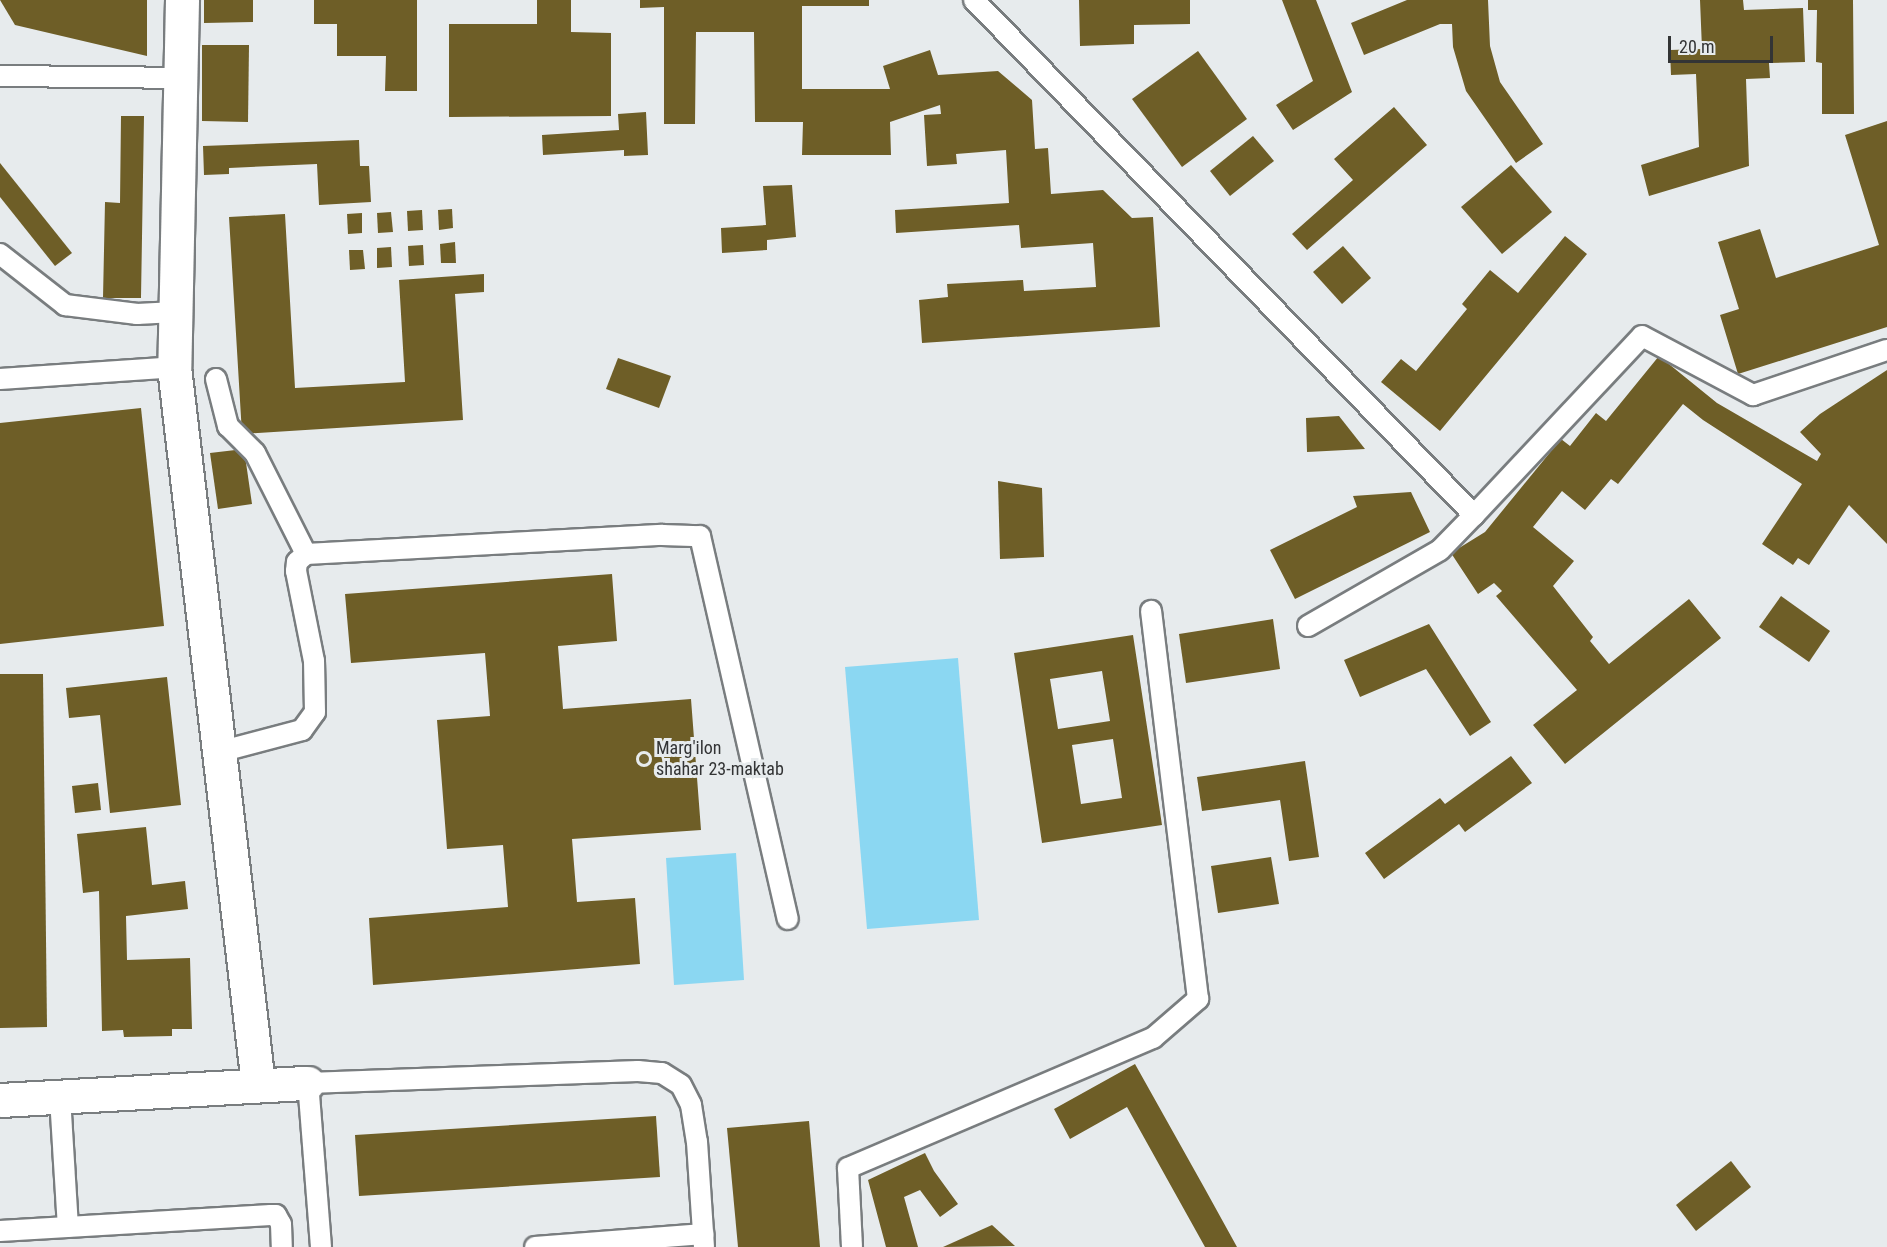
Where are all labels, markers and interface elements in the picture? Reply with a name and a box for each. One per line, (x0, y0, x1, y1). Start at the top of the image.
scale bar (1671, 24, 1776, 62)
text: 20 m (1679, 36, 1714, 57)
place label: Marg'ilon shahar 23-maktab (656, 738, 784, 780)
marker: Marg'ilon shahar 23-maktab (637, 752, 651, 766)

